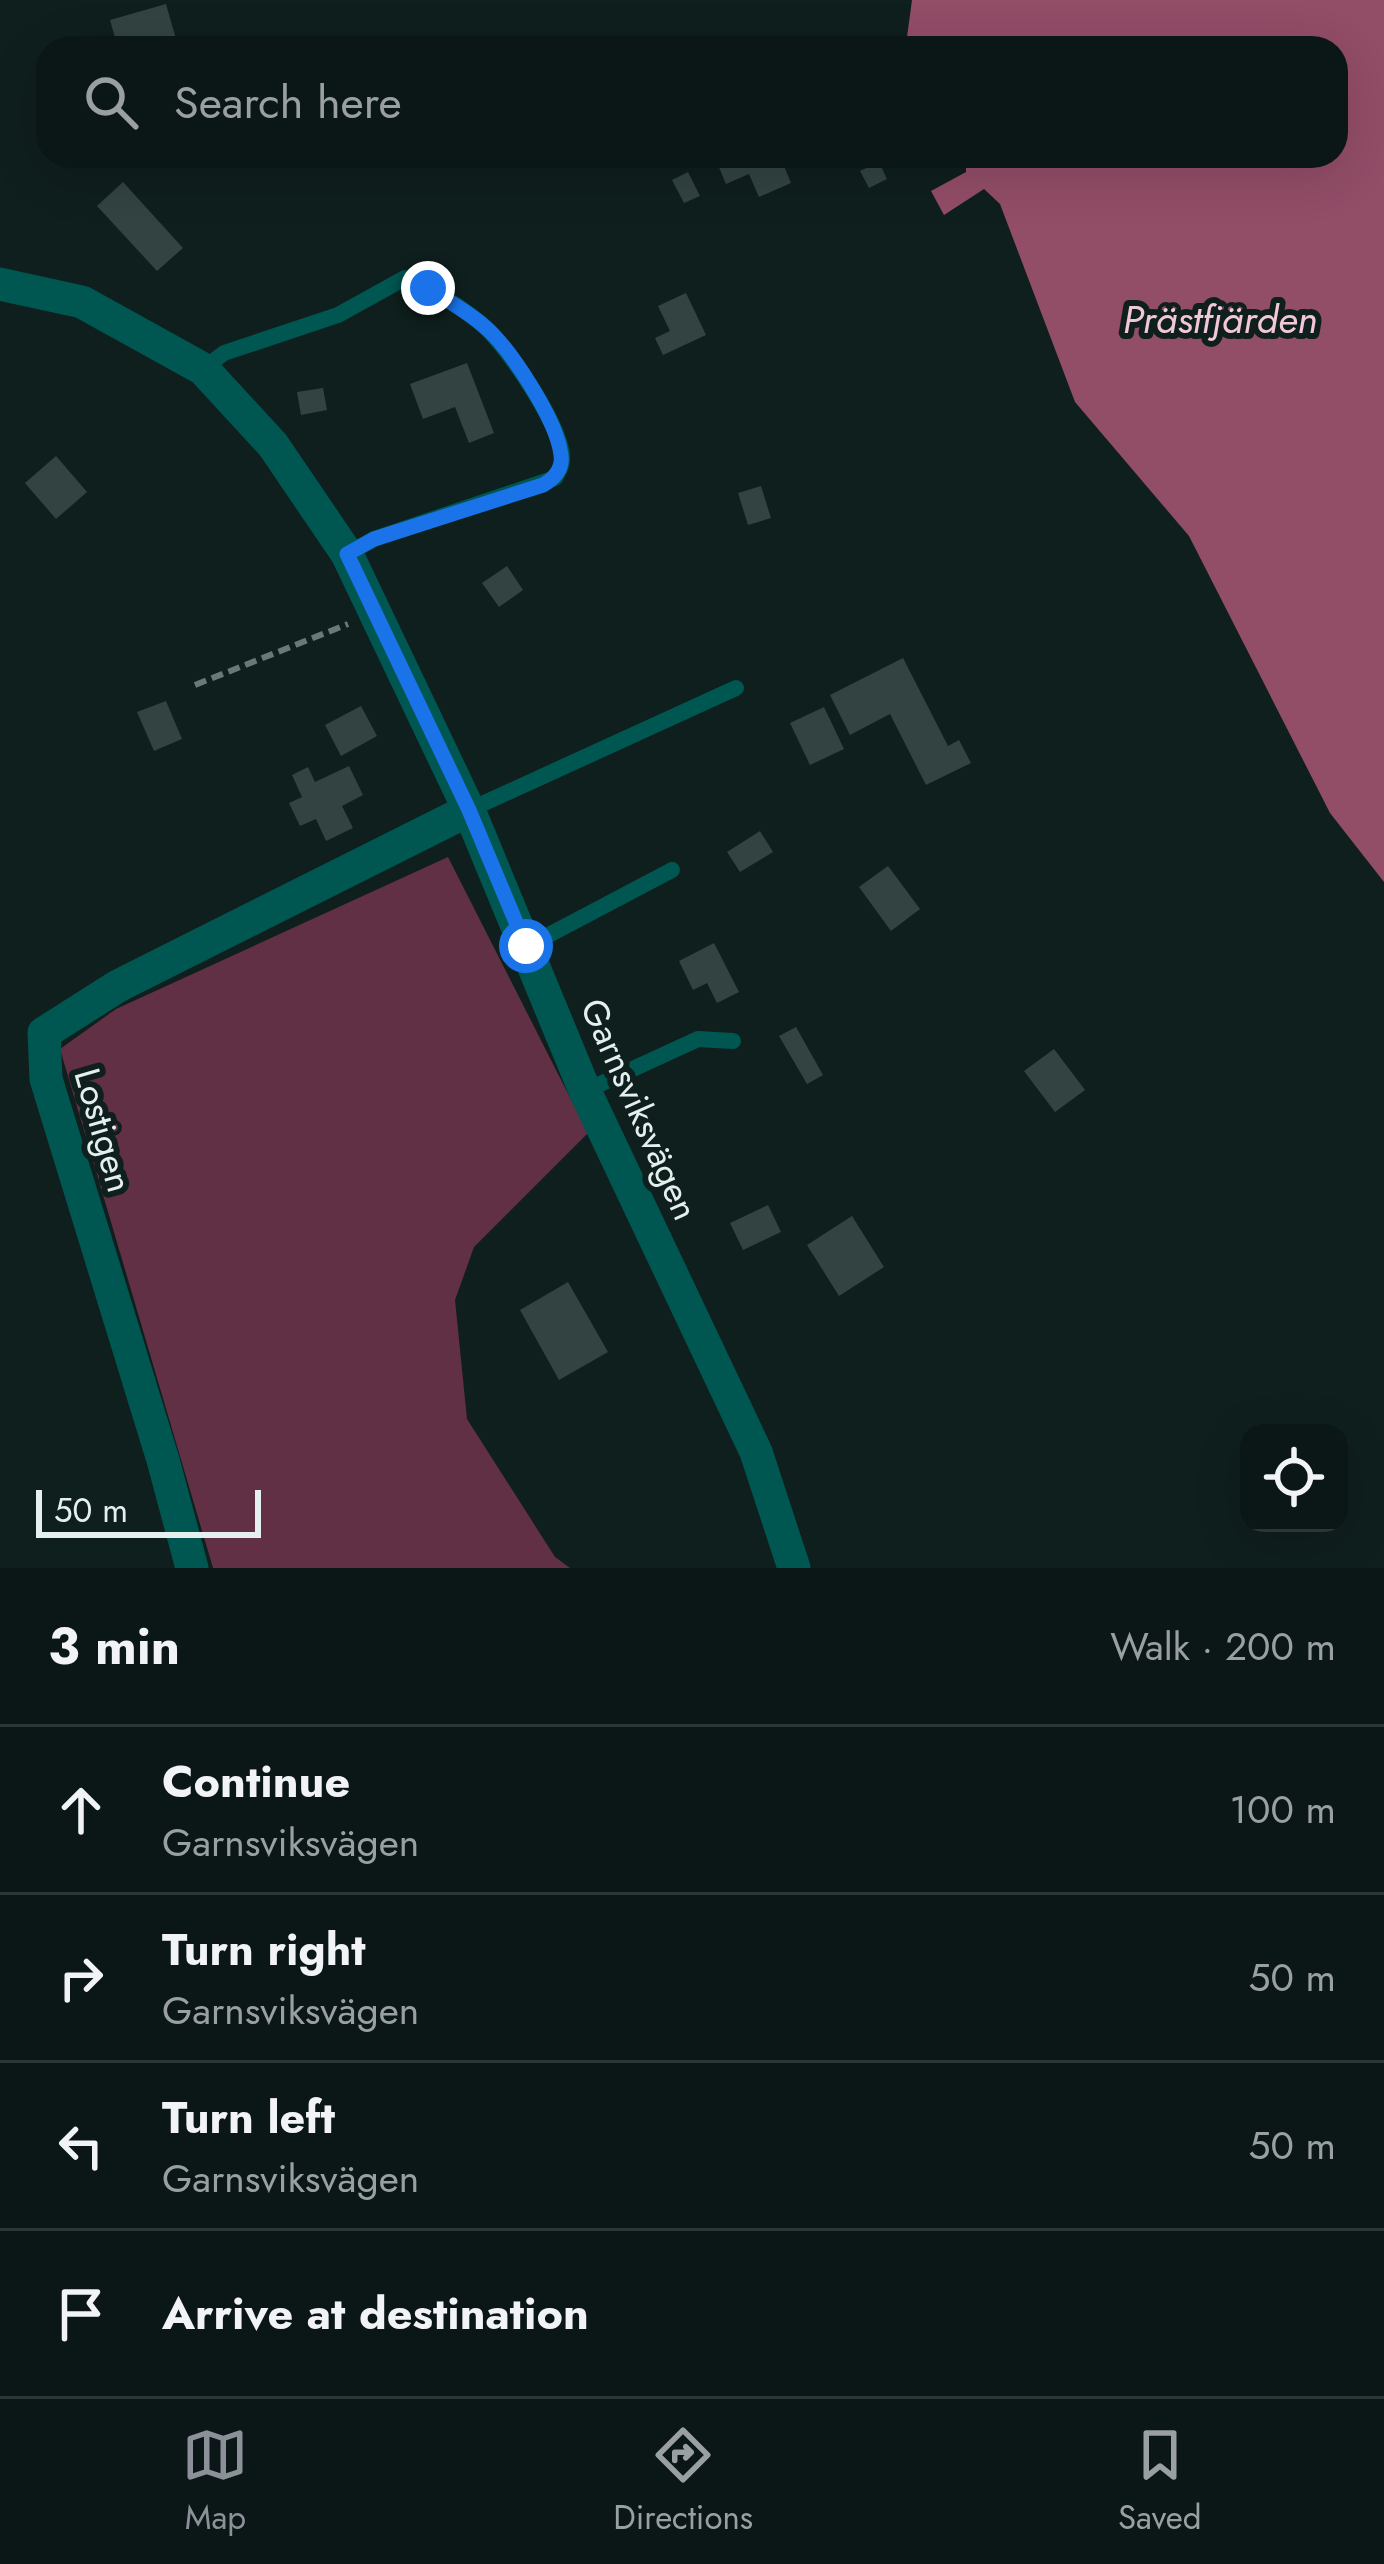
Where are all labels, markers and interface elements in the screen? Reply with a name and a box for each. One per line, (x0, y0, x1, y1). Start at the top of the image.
search box (36, 36, 1348, 168)
icon: search (78, 69, 144, 135)
text: Search here (174, 70, 402, 135)
route end (401, 261, 455, 315)
water label: Prästfjärden (1123, 291, 1317, 348)
route start (499, 919, 553, 973)
street label: Garnsviksvägen (568, 990, 712, 1228)
street label: Lostigen (62, 1062, 146, 1198)
map controls (1240, 1424, 1348, 1532)
button: locate (1240, 1424, 1348, 1532)
scale bar (36, 1484, 261, 1537)
text: 50 m (54, 1487, 128, 1534)
text: 3 min (48, 1609, 180, 1683)
text: Walk · 200 m (1110, 1618, 1336, 1675)
text: Continue (162, 1749, 350, 1814)
icon: ahead (48, 1777, 114, 1843)
text: 100 m (1230, 1781, 1336, 1838)
text: Garnsviksvägen (162, 1814, 419, 1871)
text: Turn right (162, 1917, 366, 1982)
icon: right (48, 1945, 114, 2011)
text: 50 m (1248, 1949, 1336, 2006)
text: Garnsviksvägen (162, 1982, 419, 2039)
text: Turn left (162, 2085, 335, 2150)
icon: left (48, 2113, 114, 2179)
text: 50 m (1248, 2117, 1336, 2174)
text: Garnsviksvägen (162, 2150, 419, 2207)
icon: arrive (48, 2281, 114, 2347)
text: Arrive at destination (162, 2281, 589, 2346)
tab: Map (182, 2422, 248, 2541)
tab: Directions (613, 2422, 753, 2541)
tab: Saved (1118, 2422, 1202, 2541)

